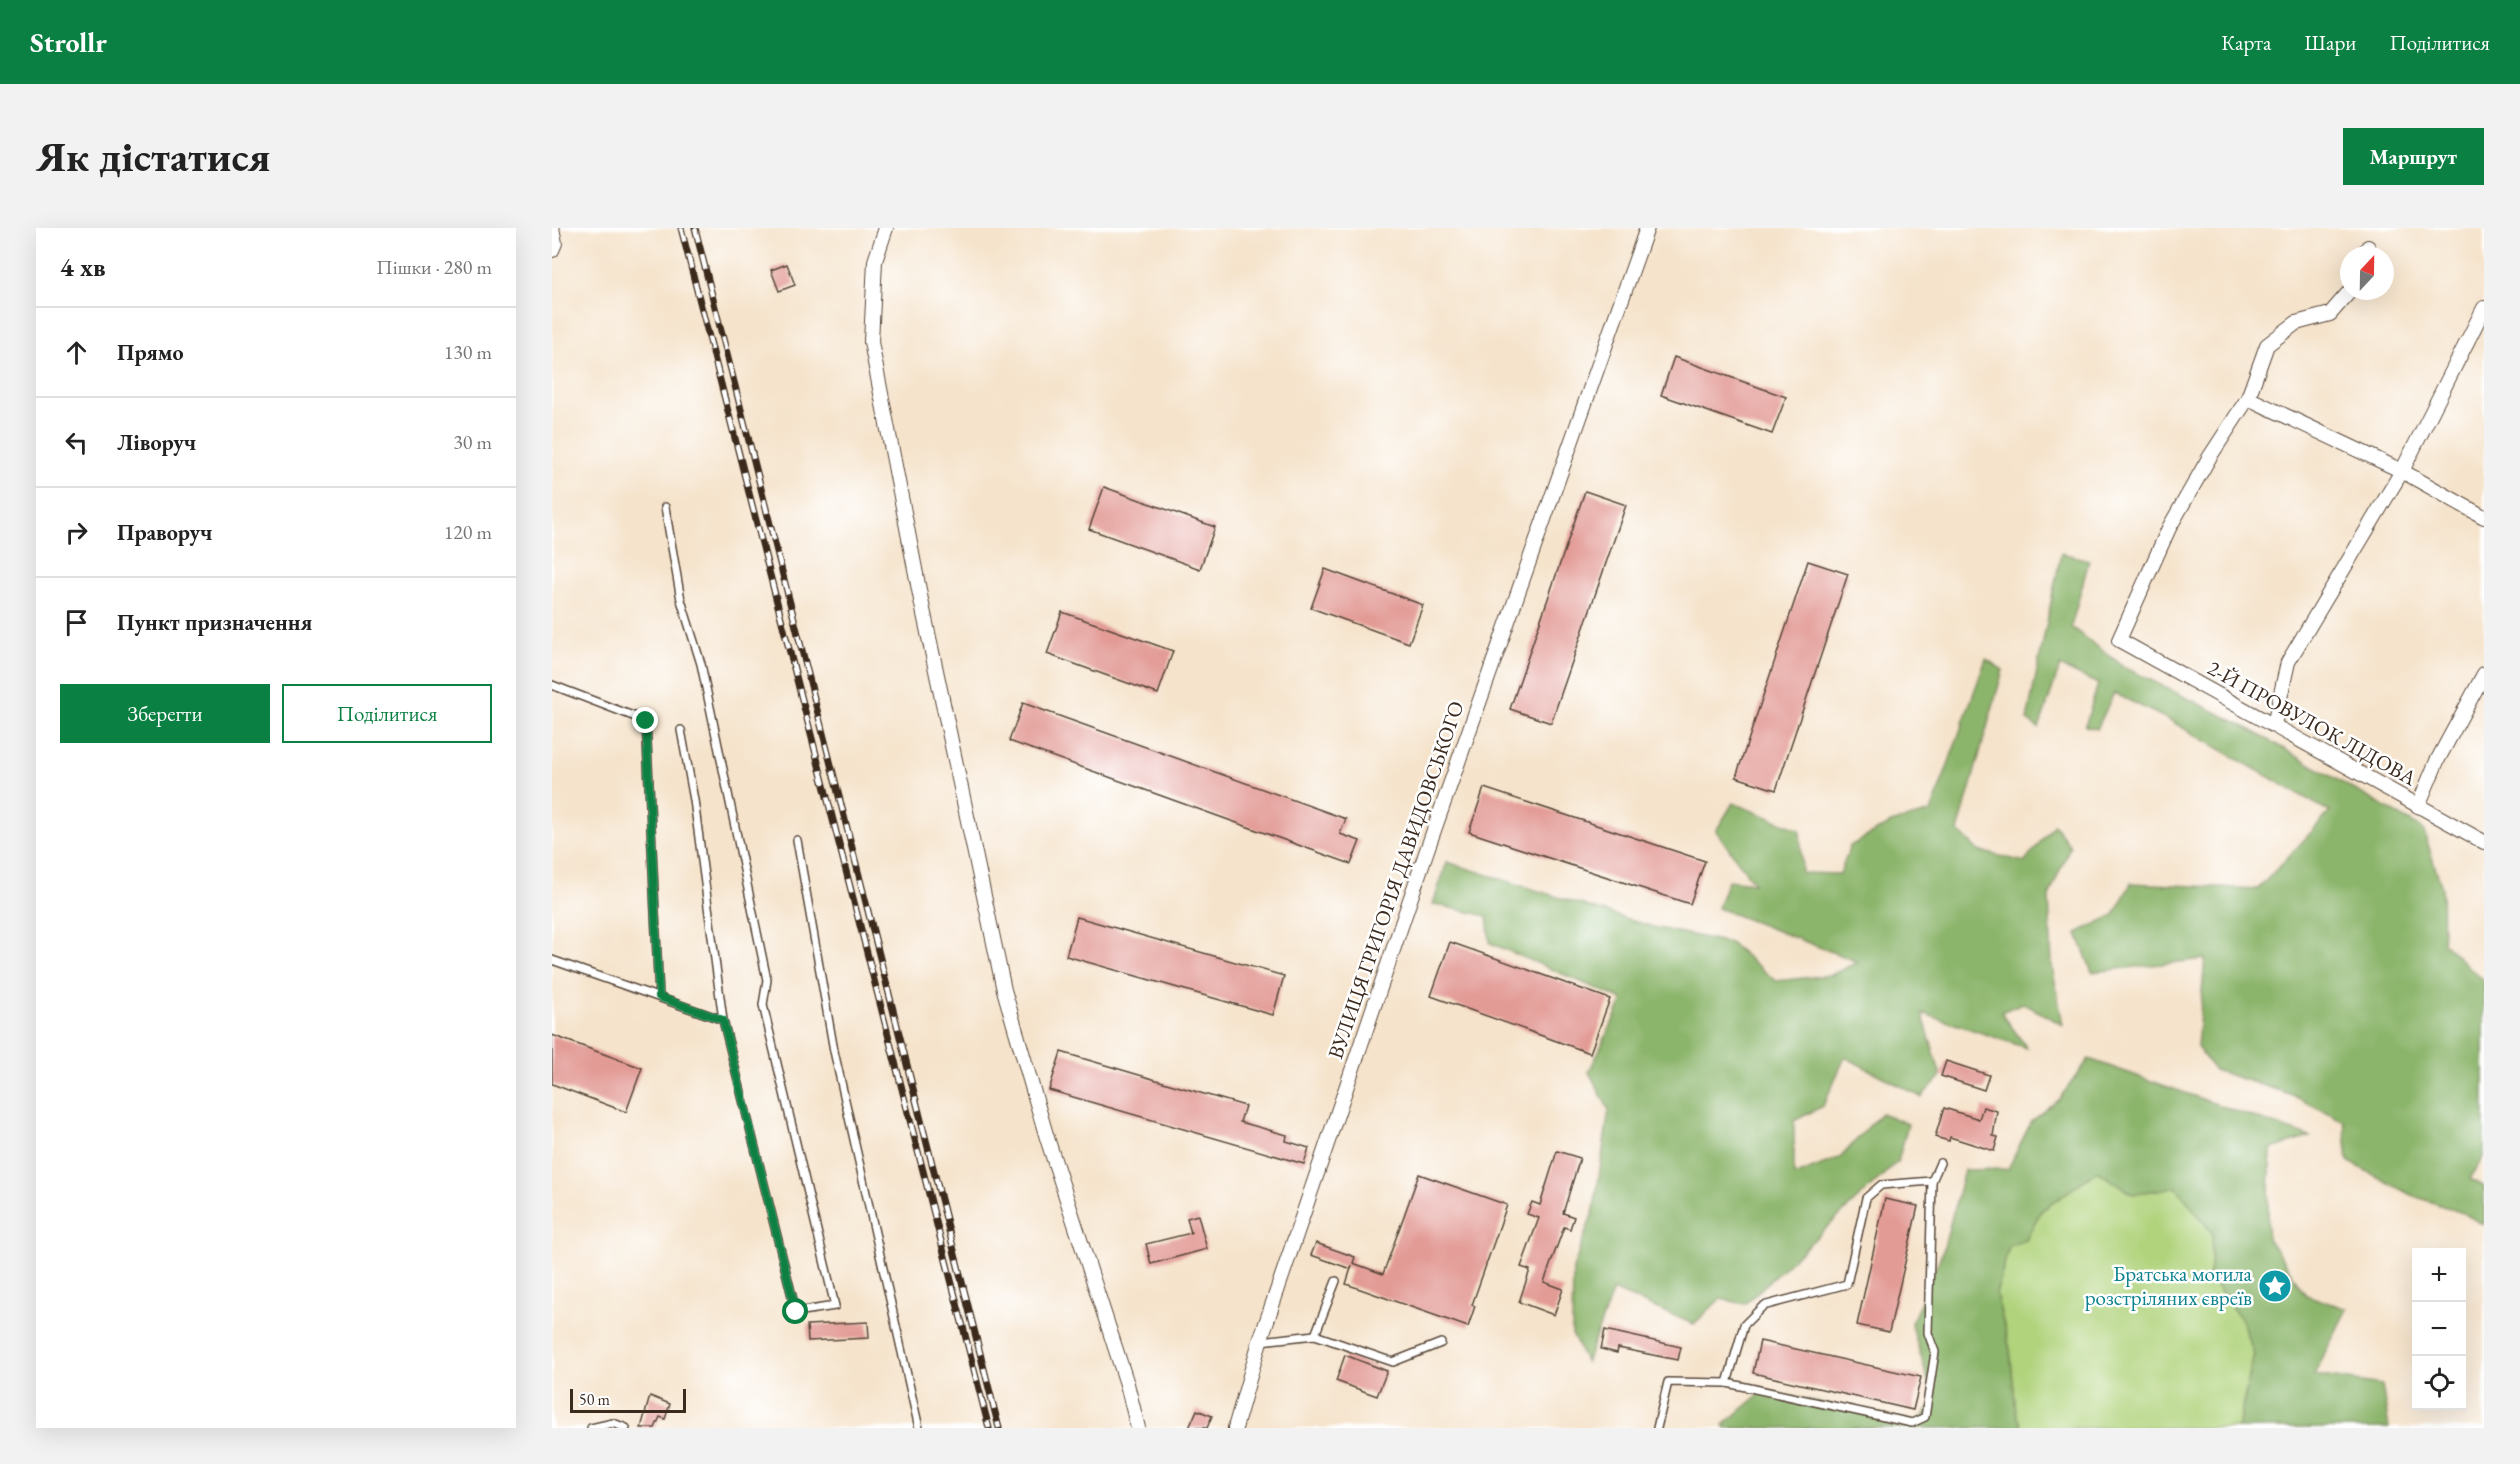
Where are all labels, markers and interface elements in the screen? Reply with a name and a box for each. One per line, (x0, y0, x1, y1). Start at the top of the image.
text: Strollr (30, 24, 107, 60)
text: Карта (2221, 29, 2271, 56)
text: Шари (2304, 29, 2356, 56)
text: Поділитися (2389, 29, 2490, 56)
button: Маршрут (2343, 128, 2484, 185)
text: Як дістатися (36, 129, 270, 184)
north arrow (2340, 246, 2394, 300)
text: 4 хв (60, 250, 106, 284)
text: Пішки · 280 m (376, 254, 492, 280)
icon: ahead (60, 336, 93, 369)
text: Прямо (117, 338, 184, 367)
text: 130 m (444, 339, 492, 365)
icon: left (60, 426, 93, 459)
text: Ліворуч (117, 428, 196, 457)
text: 30 m (453, 429, 492, 455)
icon: right (60, 516, 93, 549)
text: Праворуч (117, 518, 213, 547)
text: 120 m (444, 519, 492, 545)
icon: arrive (60, 606, 93, 639)
text: Пункт призначення (117, 608, 312, 637)
street label: 2-Й ПРОВУЛОК ЛІДОВА (2203, 654, 2422, 791)
button: Зберегти (60, 684, 270, 743)
button: Поділитися (282, 684, 492, 743)
street label: ВУЛИЦЯ ГРИГОРІЯ ДАВИДОВСЬКОГО (1321, 697, 1470, 1062)
route end (632, 707, 658, 733)
map controls (2412, 1248, 2466, 1410)
button: + (2412, 1248, 2466, 1302)
place label: Братська могила розстріляних євреїв (2085, 1260, 2253, 1311)
place icon: Братська могила розстріляних євреїв (2257, 1268, 2293, 1304)
route start (782, 1298, 808, 1324)
button: − (2412, 1302, 2466, 1356)
button: locate (2412, 1356, 2466, 1410)
scale bar (570, 1386, 686, 1414)
text: 50 m (579, 1389, 610, 1410)

